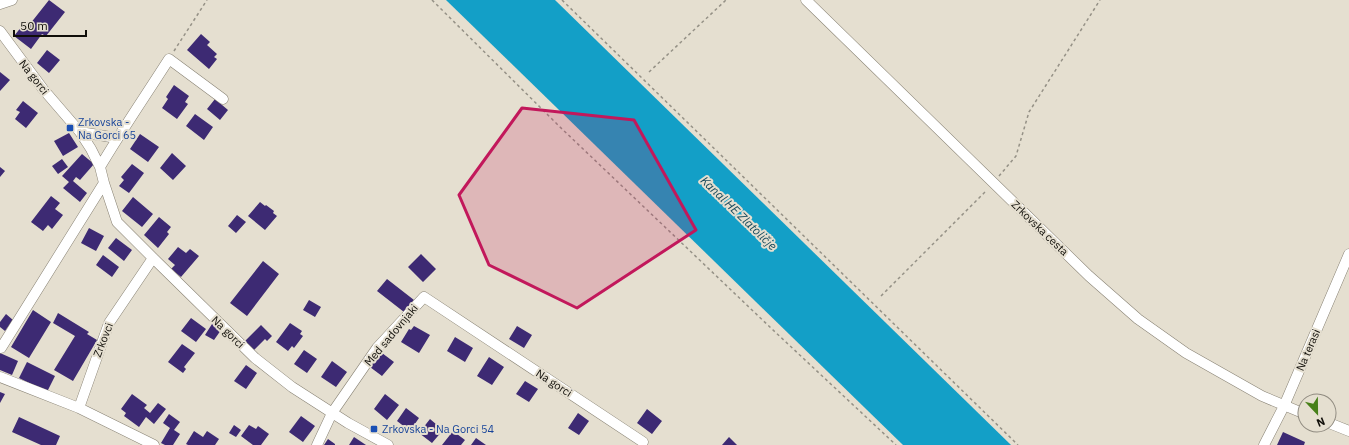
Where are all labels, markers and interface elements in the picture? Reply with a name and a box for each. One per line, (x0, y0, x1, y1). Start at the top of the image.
scale bar (14, 12, 86, 38)
text: 50 m (20, 18, 48, 33)
street label: Na gorci (16, 57, 52, 97)
place label: Zrkovska - Na Gorci 65 (78, 115, 136, 142)
marker: Zrkovska - Na Gorci 65 (65, 123, 75, 133)
water label: Kanal HE Zlatoličje (698, 173, 780, 253)
street label: Zrkovska cesta (1009, 197, 1071, 259)
street label: Med sadovnjaki (361, 301, 421, 369)
street label: Na gorci (209, 313, 247, 351)
street label: Zrkovci (90, 321, 116, 359)
street label: Na terasi (1293, 327, 1323, 373)
street label: Na gorci (533, 366, 575, 400)
north arrow (1297, 393, 1337, 433)
text: N (1314, 414, 1327, 430)
place label: Zrkovska - Na Gorci 54 (382, 422, 495, 436)
marker: Zrkovska - Na Gorci 54 (369, 424, 379, 434)

